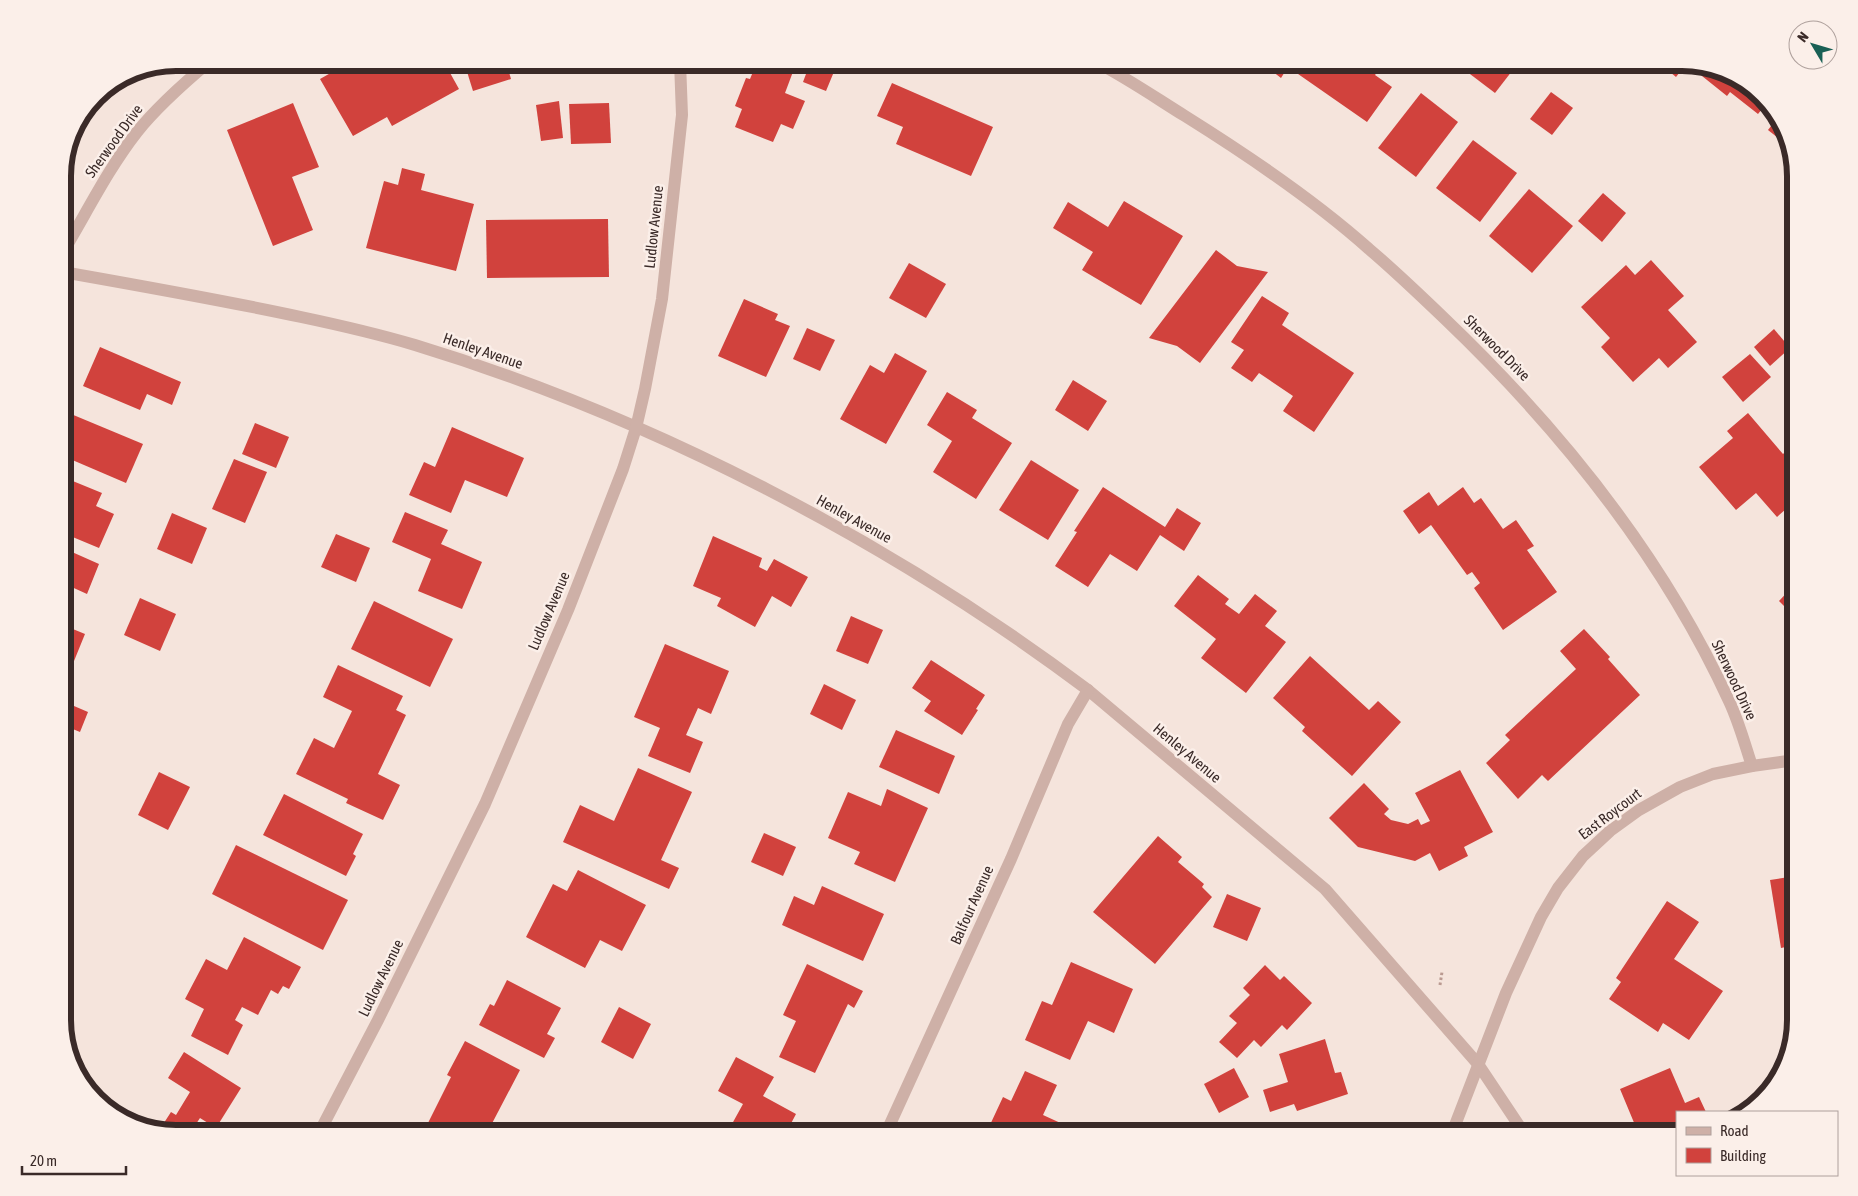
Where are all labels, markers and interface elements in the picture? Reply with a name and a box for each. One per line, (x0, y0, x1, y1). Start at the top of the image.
north arrow (1788, 20, 1838, 70)
text: N (1794, 29, 1812, 45)
street label: Sherwood Drive (81, 101, 146, 180)
street label: Ludlow Avenue (641, 184, 666, 269)
street label: Sherwood Drive (1461, 311, 1534, 384)
street label: Henley Avenue (441, 329, 525, 372)
street label: Henley Avenue (814, 491, 895, 546)
street label: Ludlow Avenue (524, 569, 573, 653)
street label: Sherwood Drive (1709, 637, 1760, 723)
street label: Henley Avenue (1150, 719, 1225, 786)
street label: East Roycourt (1575, 785, 1644, 843)
street label: Balfour Avenue (947, 863, 997, 947)
street label: Ludlow Avenue (355, 936, 407, 1019)
legend (1676, 1111, 1838, 1176)
text: Road (1720, 1122, 1749, 1139)
scale bar (22, 1144, 126, 1176)
text: Building (1720, 1147, 1766, 1164)
text: 20 m (30, 1152, 57, 1169)

